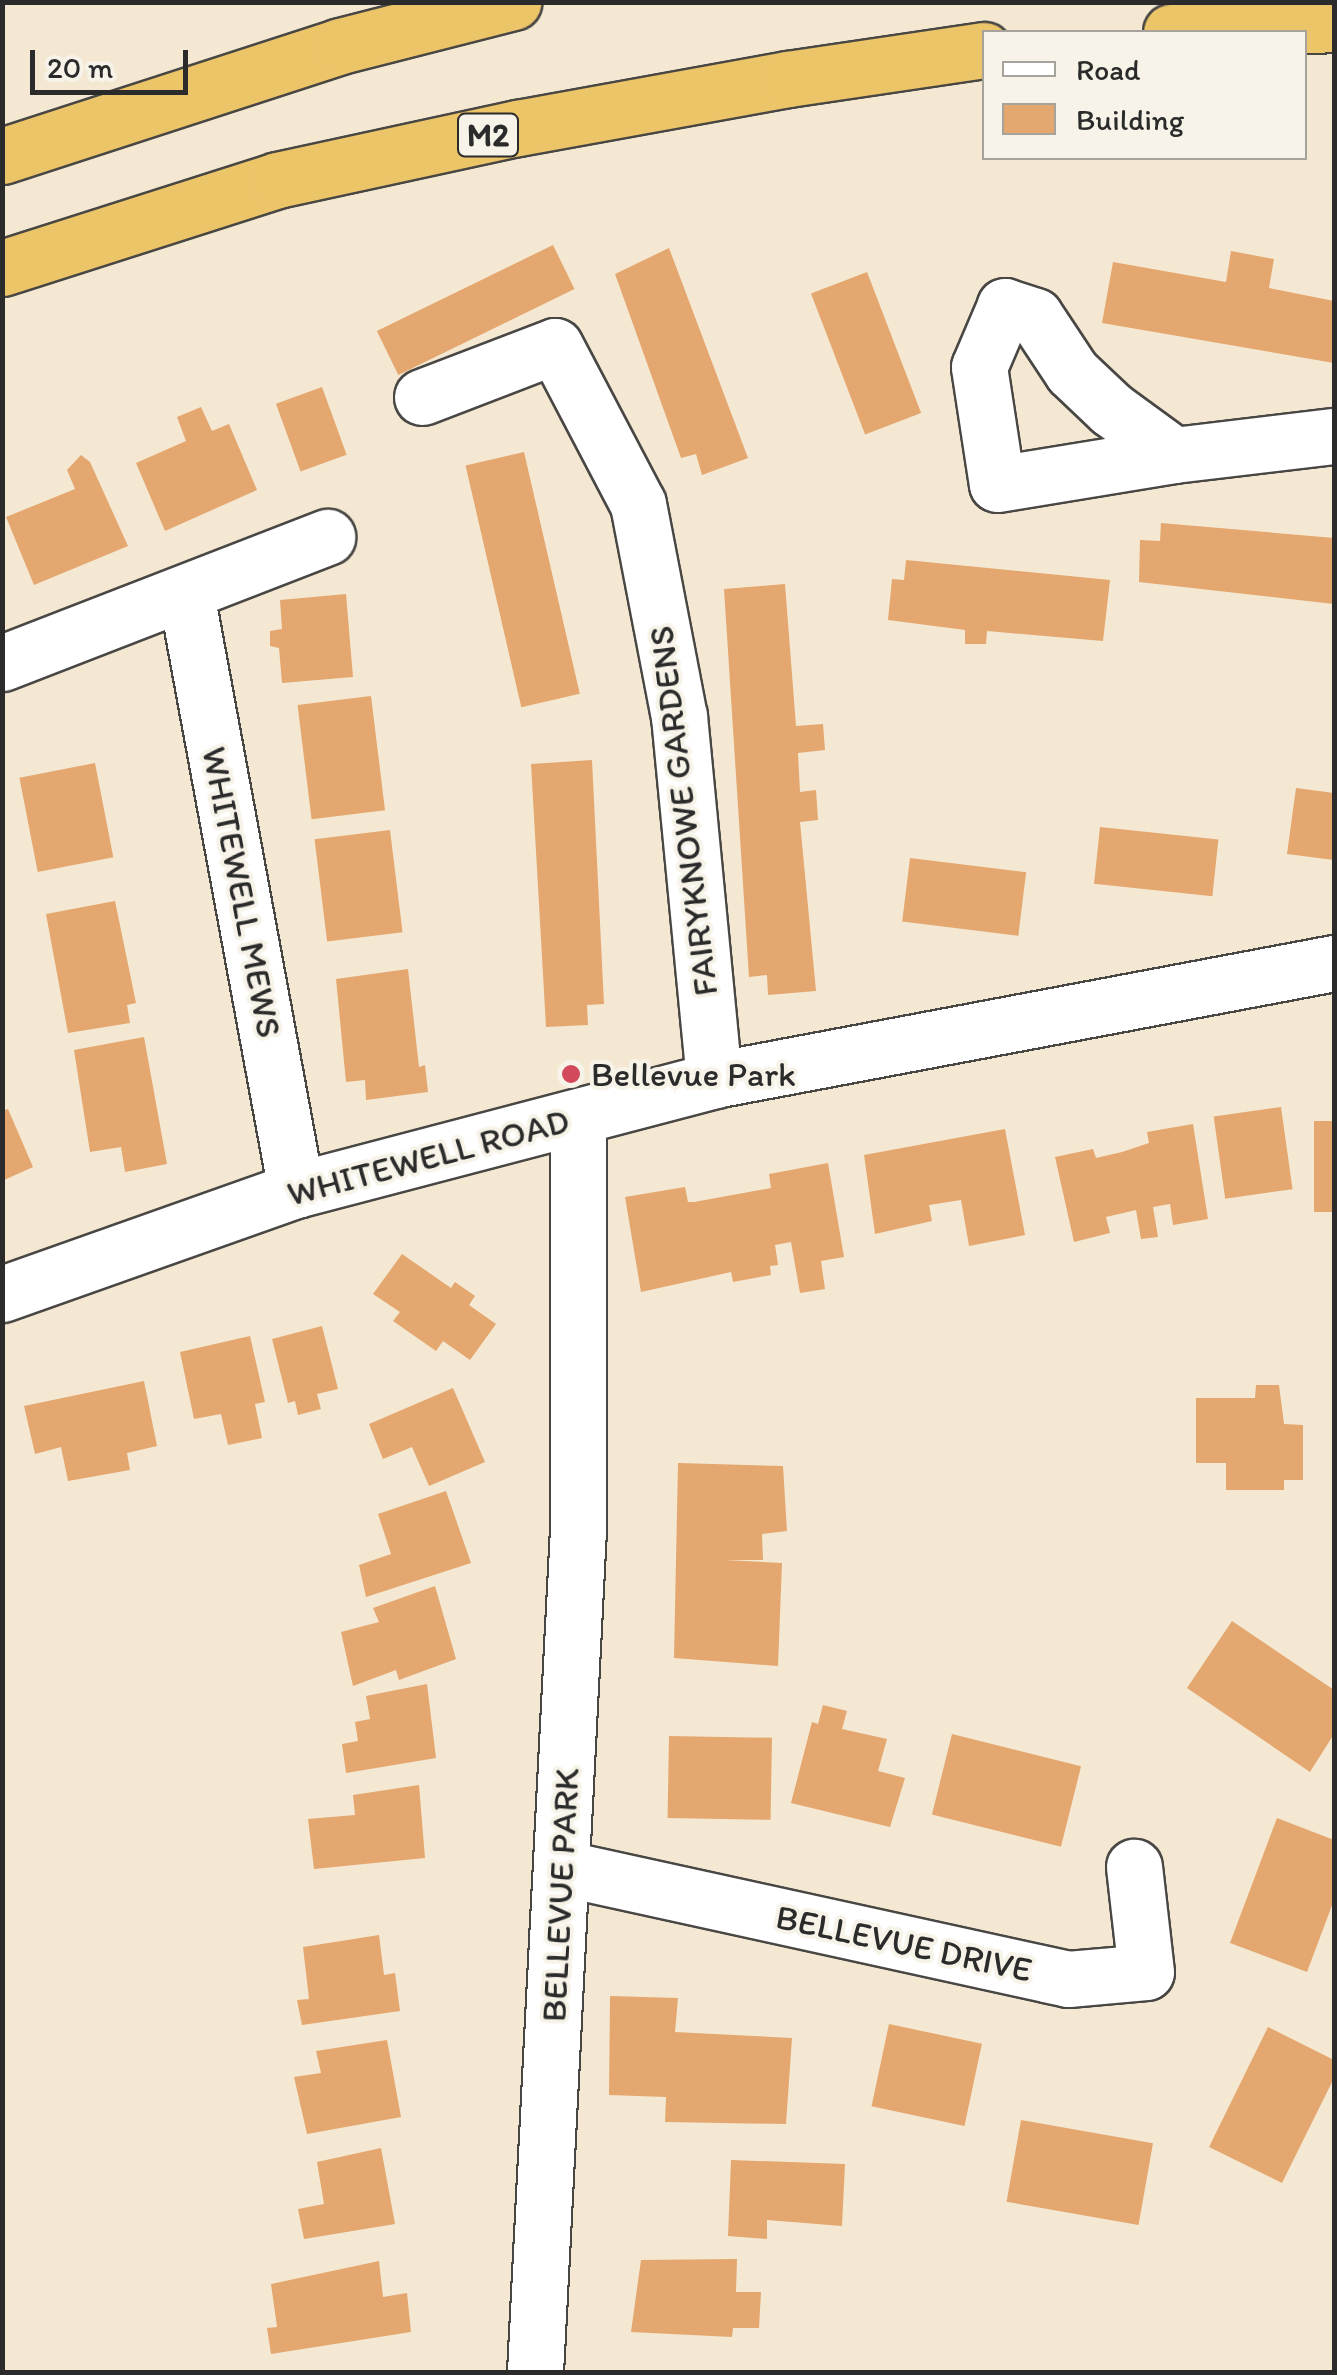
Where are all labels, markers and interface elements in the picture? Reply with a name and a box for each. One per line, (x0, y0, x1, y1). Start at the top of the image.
scale bar (35, 30, 192, 92)
legend (982, 30, 1307, 160)
text: 20 m (47, 49, 113, 86)
text: Road (1076, 51, 1141, 88)
text: Building (1076, 101, 1184, 138)
road number: M2 (456, 108, 520, 162)
street label: FAIRYKNOWE GARDENS (639, 624, 727, 998)
street label: WHITEWELL MEWS (193, 743, 291, 1041)
place label: Bellevue Park (591, 1053, 796, 1095)
marker: Bellevue Park (560, 1063, 582, 1085)
street label: WHITEWELL ROAD (282, 1099, 574, 1215)
street label: BELLEVUE PARK (532, 1767, 588, 2023)
street label: BELLEVUE DRIVE (770, 1895, 1038, 1991)

